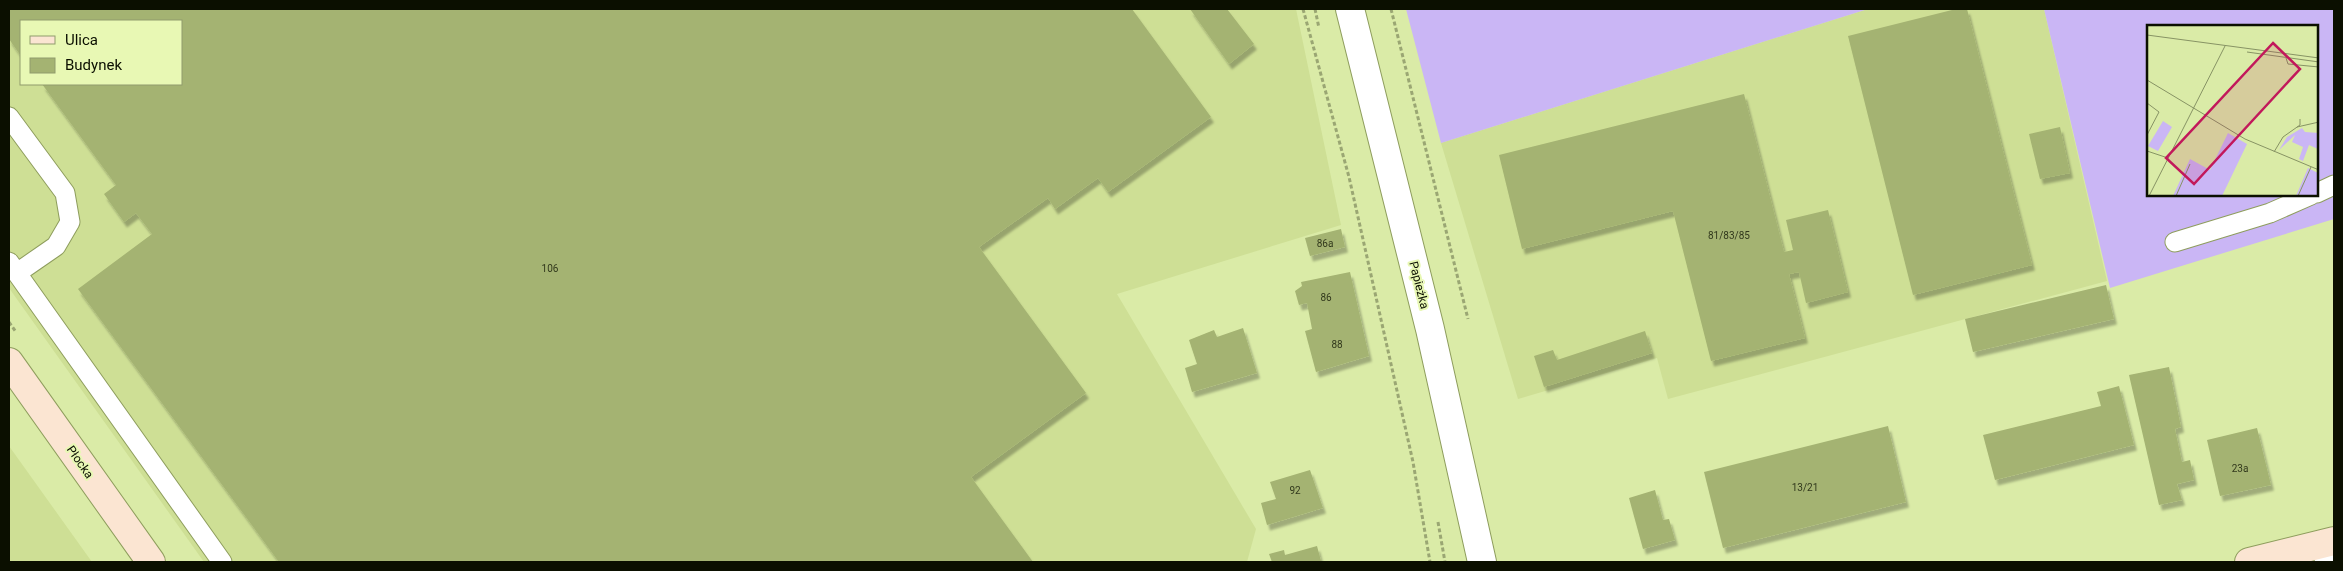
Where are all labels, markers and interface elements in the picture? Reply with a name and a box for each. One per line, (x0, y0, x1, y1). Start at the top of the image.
legend (20, 20, 182, 85)
inset map (2147, 25, 2318, 196)
text: Ulica (65, 31, 98, 49)
text: Budynek (65, 56, 122, 74)
house number: 81/83/85 (1708, 230, 1750, 241)
house number: 86a (1317, 238, 1333, 249)
street label: Papieżka (1406, 260, 1432, 310)
house number: 106 (542, 263, 559, 274)
house number: 86 (1320, 292, 1332, 303)
house number: 88 (1331, 339, 1343, 350)
street label: Płocka (64, 443, 96, 481)
house number: 23a (2232, 463, 2248, 474)
house number: 13/21 (1792, 482, 1818, 493)
house number: 92 (1289, 485, 1301, 496)

